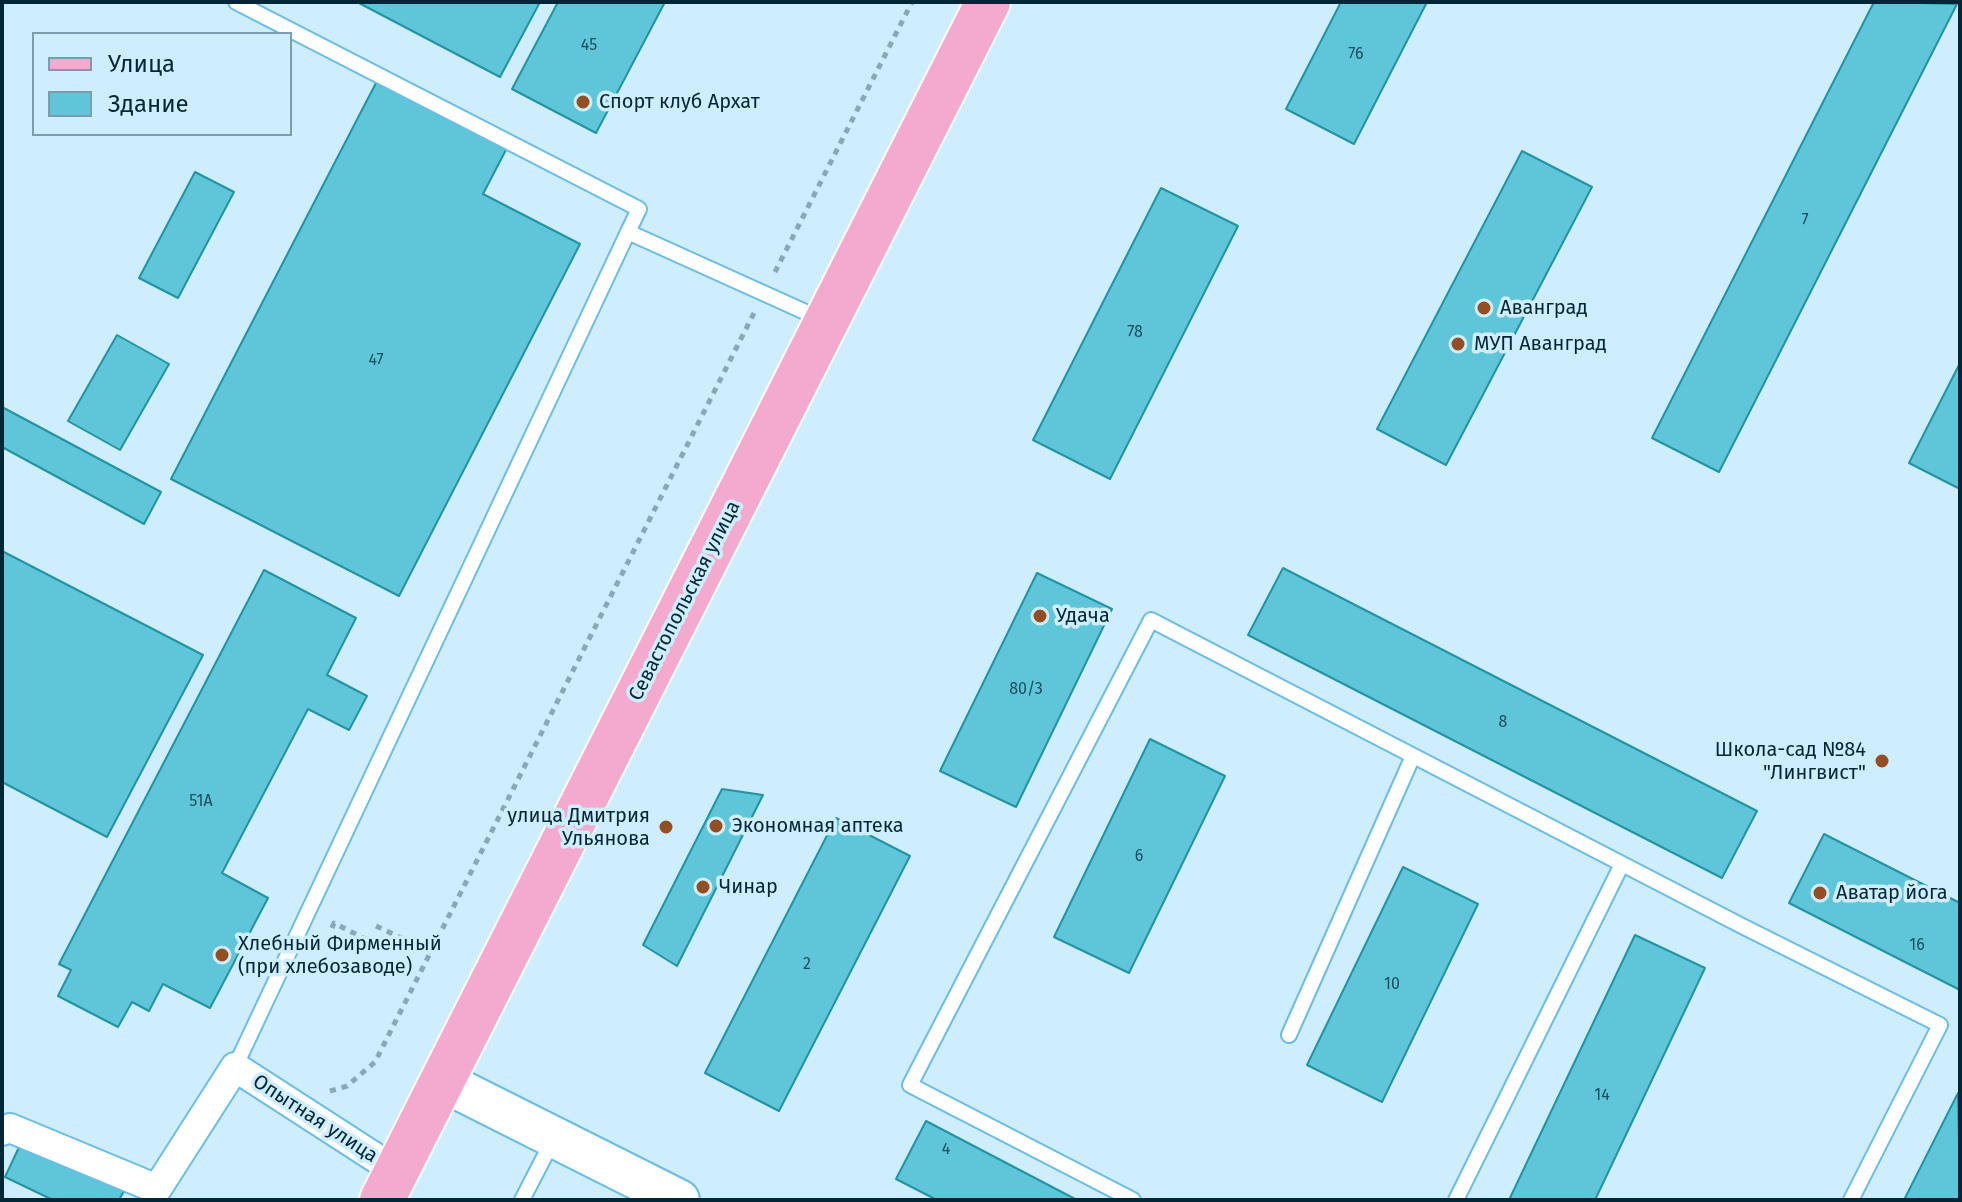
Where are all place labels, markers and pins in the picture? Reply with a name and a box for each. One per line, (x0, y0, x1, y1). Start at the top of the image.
place label: Спорт клуб Архат (599, 90, 760, 114)
marker: Спорт клуб Архат (574, 93, 592, 111)
place label: Аванград (1500, 296, 1588, 320)
marker: Аванград (1475, 299, 1493, 317)
place label: МУП Аванград (1474, 332, 1607, 356)
marker: МУП Аванград (1449, 335, 1467, 353)
place label: Удача (1056, 604, 1110, 628)
marker: Удача (1031, 607, 1049, 625)
place label: Школа-сад №84 "Лингвист" (1715, 738, 1866, 785)
marker: Школа-сад №84 "Лингвист" (1873, 752, 1891, 770)
place label: улица Дмитрия Ульянова (507, 804, 650, 851)
place label: Экономная аптека (732, 814, 904, 838)
marker: Экономная аптека (707, 817, 725, 835)
marker: улица Дмитрия Ульянова (657, 818, 675, 836)
place label: Чинар (719, 875, 778, 899)
marker: Чинар (694, 878, 712, 896)
place label: Аватар йога (1836, 881, 1948, 905)
marker: Аватар йога (1811, 884, 1829, 902)
place label: Хлебный Фирменный (при хлебозаводе) (238, 932, 442, 979)
marker: Хлебный Фирменный (при хлебозаводе) (213, 946, 231, 964)

